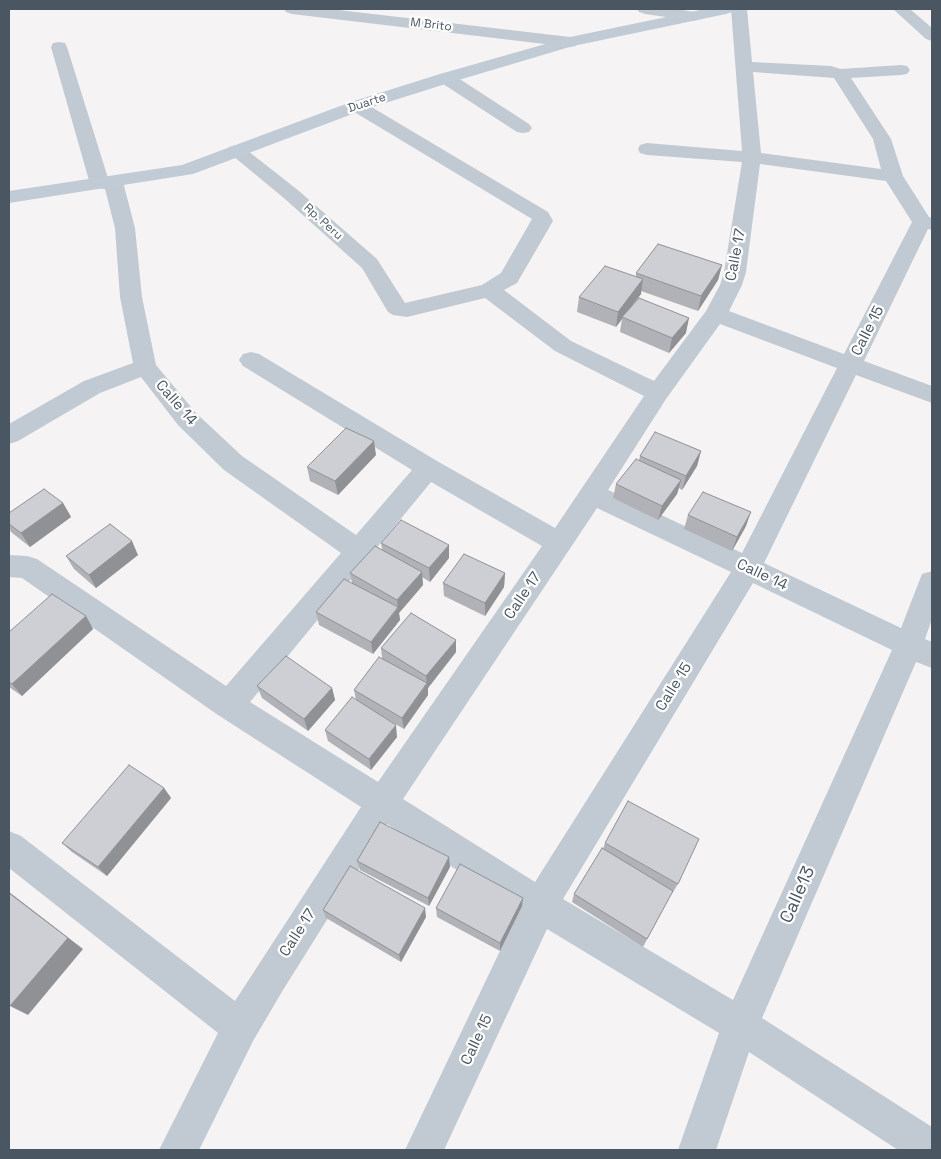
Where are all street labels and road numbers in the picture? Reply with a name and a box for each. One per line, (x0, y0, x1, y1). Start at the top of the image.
street label: M Brito (409, 15, 453, 35)
street label: Duarte (346, 90, 388, 116)
street label: Rp. Peru (301, 201, 345, 243)
street label: Calle 17 (722, 227, 750, 283)
street label: Calle 15 (848, 303, 888, 359)
street label: Calle 14 (151, 377, 201, 429)
street label: Calle 14 (734, 555, 790, 595)
street label: Calle 17 (501, 569, 545, 623)
street label: Calle 15 (652, 660, 696, 714)
street label: Calle13 (776, 863, 820, 927)
street label: Calle 17 (276, 906, 320, 960)
street label: Calle 15 (458, 1012, 496, 1068)

